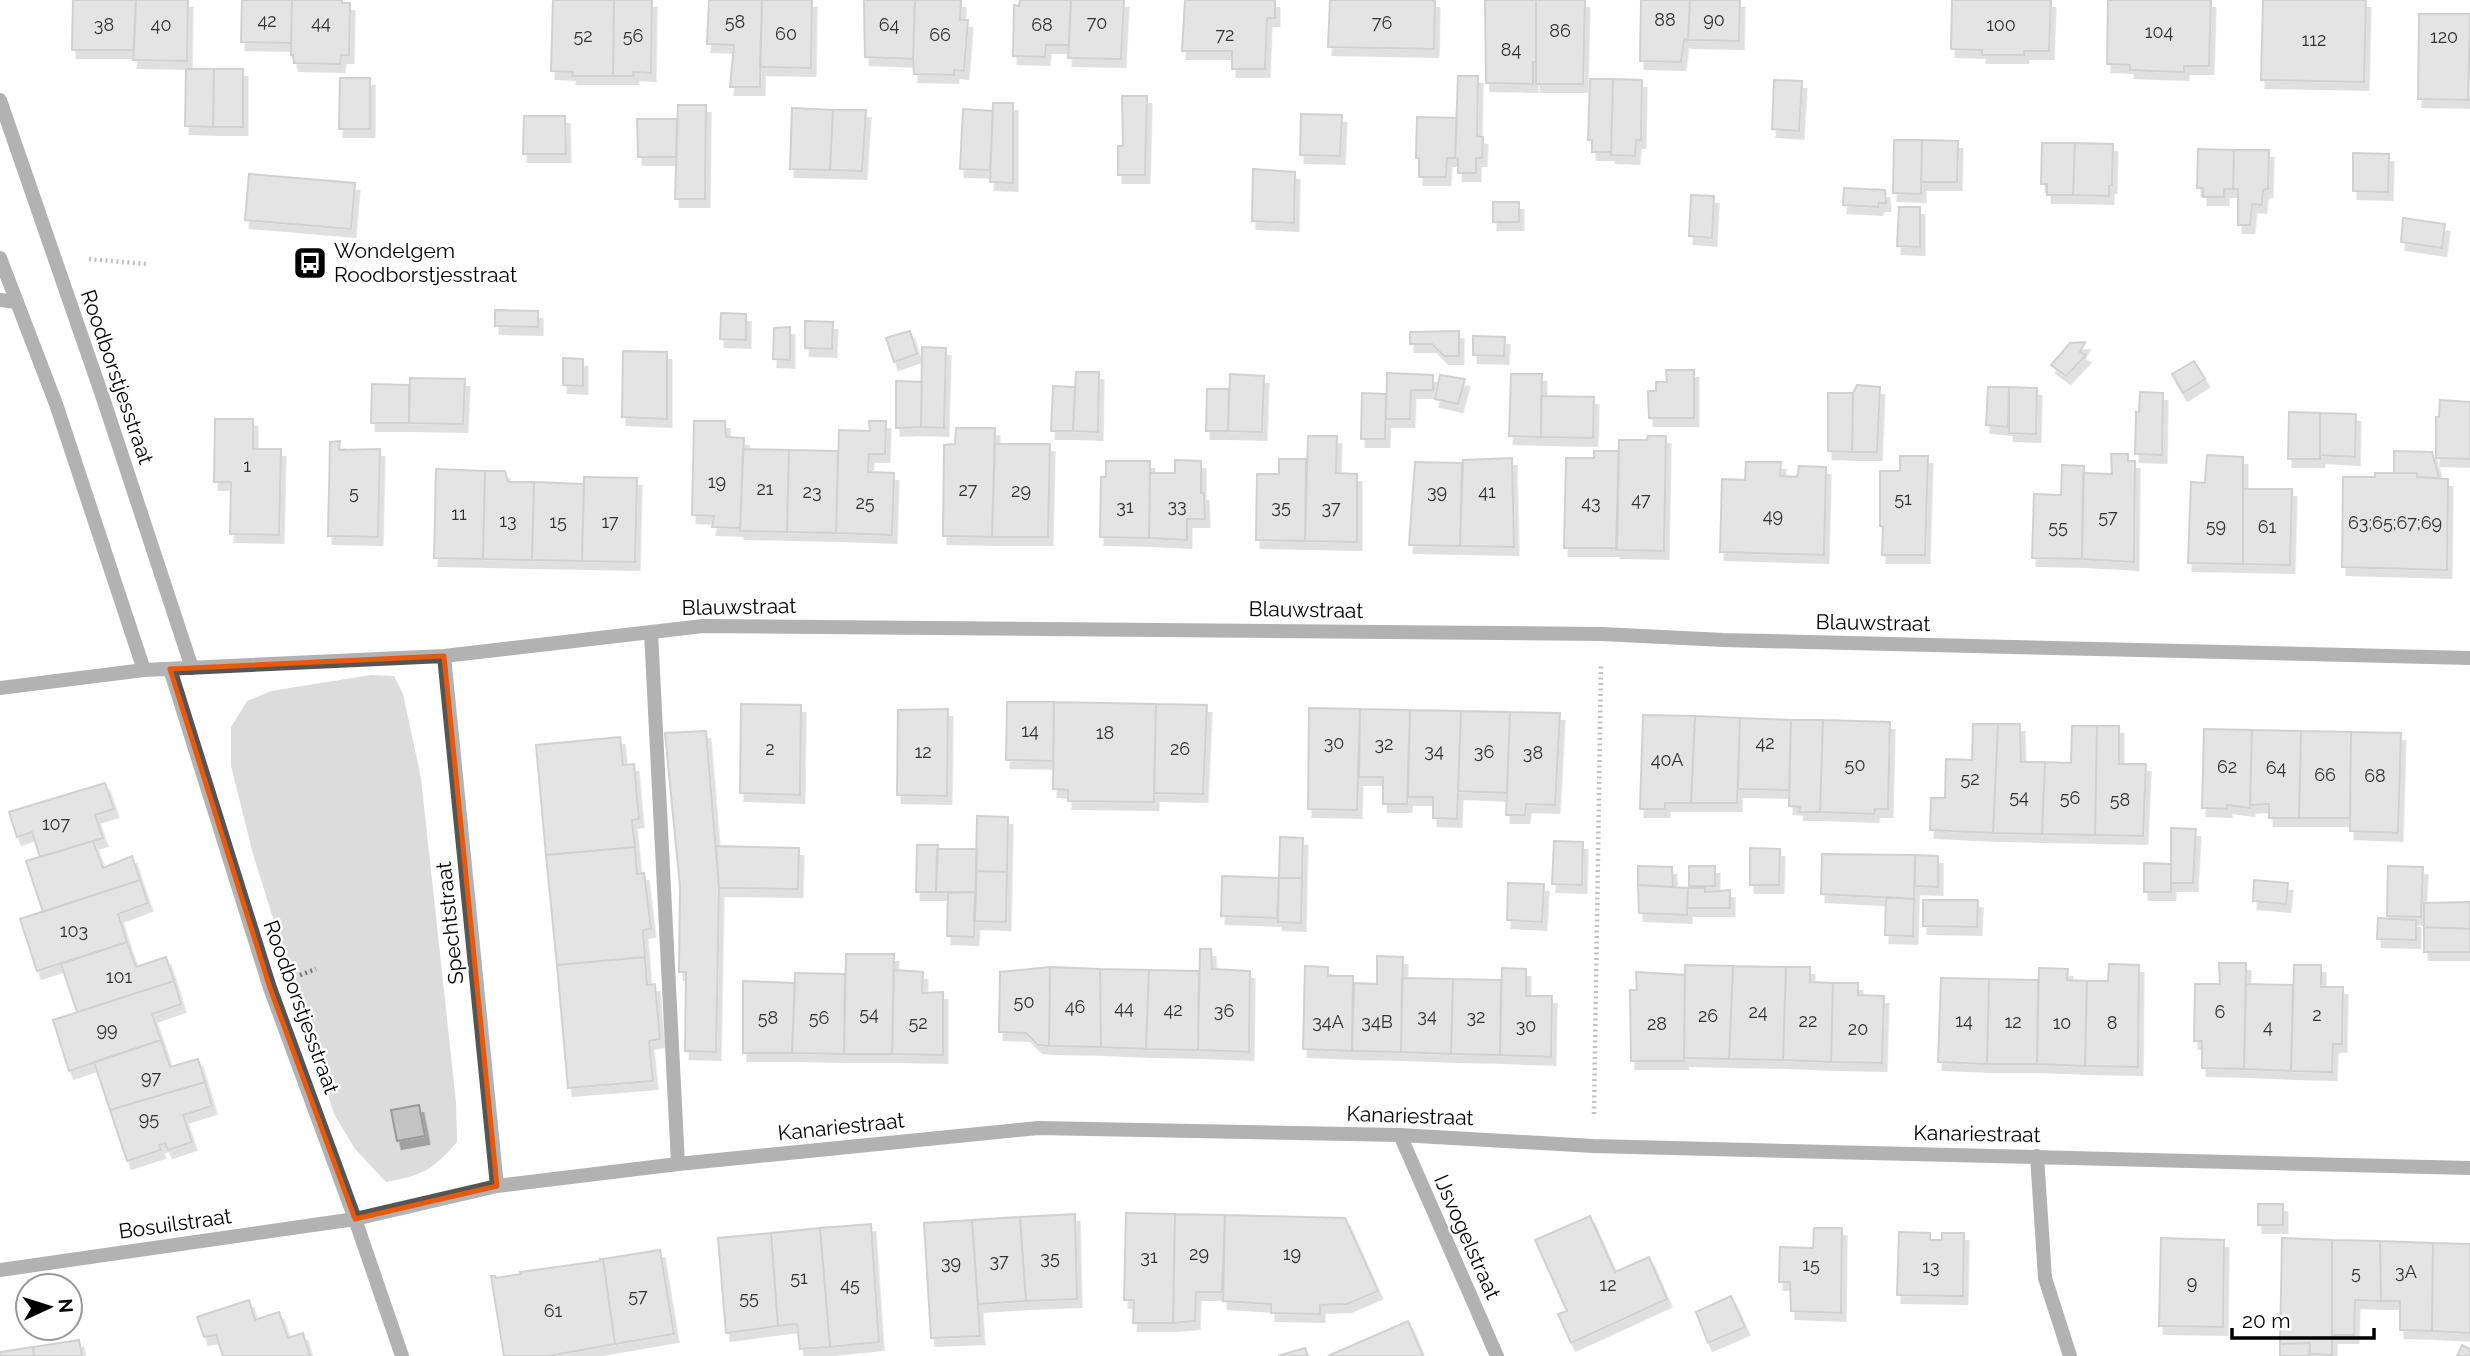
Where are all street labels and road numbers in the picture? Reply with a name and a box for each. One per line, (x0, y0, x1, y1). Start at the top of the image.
street label: Roodborstjesstraat (76, 286, 159, 467)
street label: Blauwstraat (681, 593, 797, 620)
street label: Blauwstraat (1248, 596, 1364, 623)
street label: Blauwstraat (1815, 609, 1931, 636)
street label: Spechtstraat (431, 861, 468, 986)
street label: Roodborstjesstraat (258, 917, 345, 1097)
street label: Kanariestraat (1346, 1101, 1474, 1130)
street label: Kanariestraat (776, 1107, 906, 1146)
street label: Kanariestraat (1913, 1120, 2041, 1147)
street label: IJsvogelstraat (1429, 1171, 1506, 1303)
street label: Bosuilstraat (117, 1203, 233, 1244)

